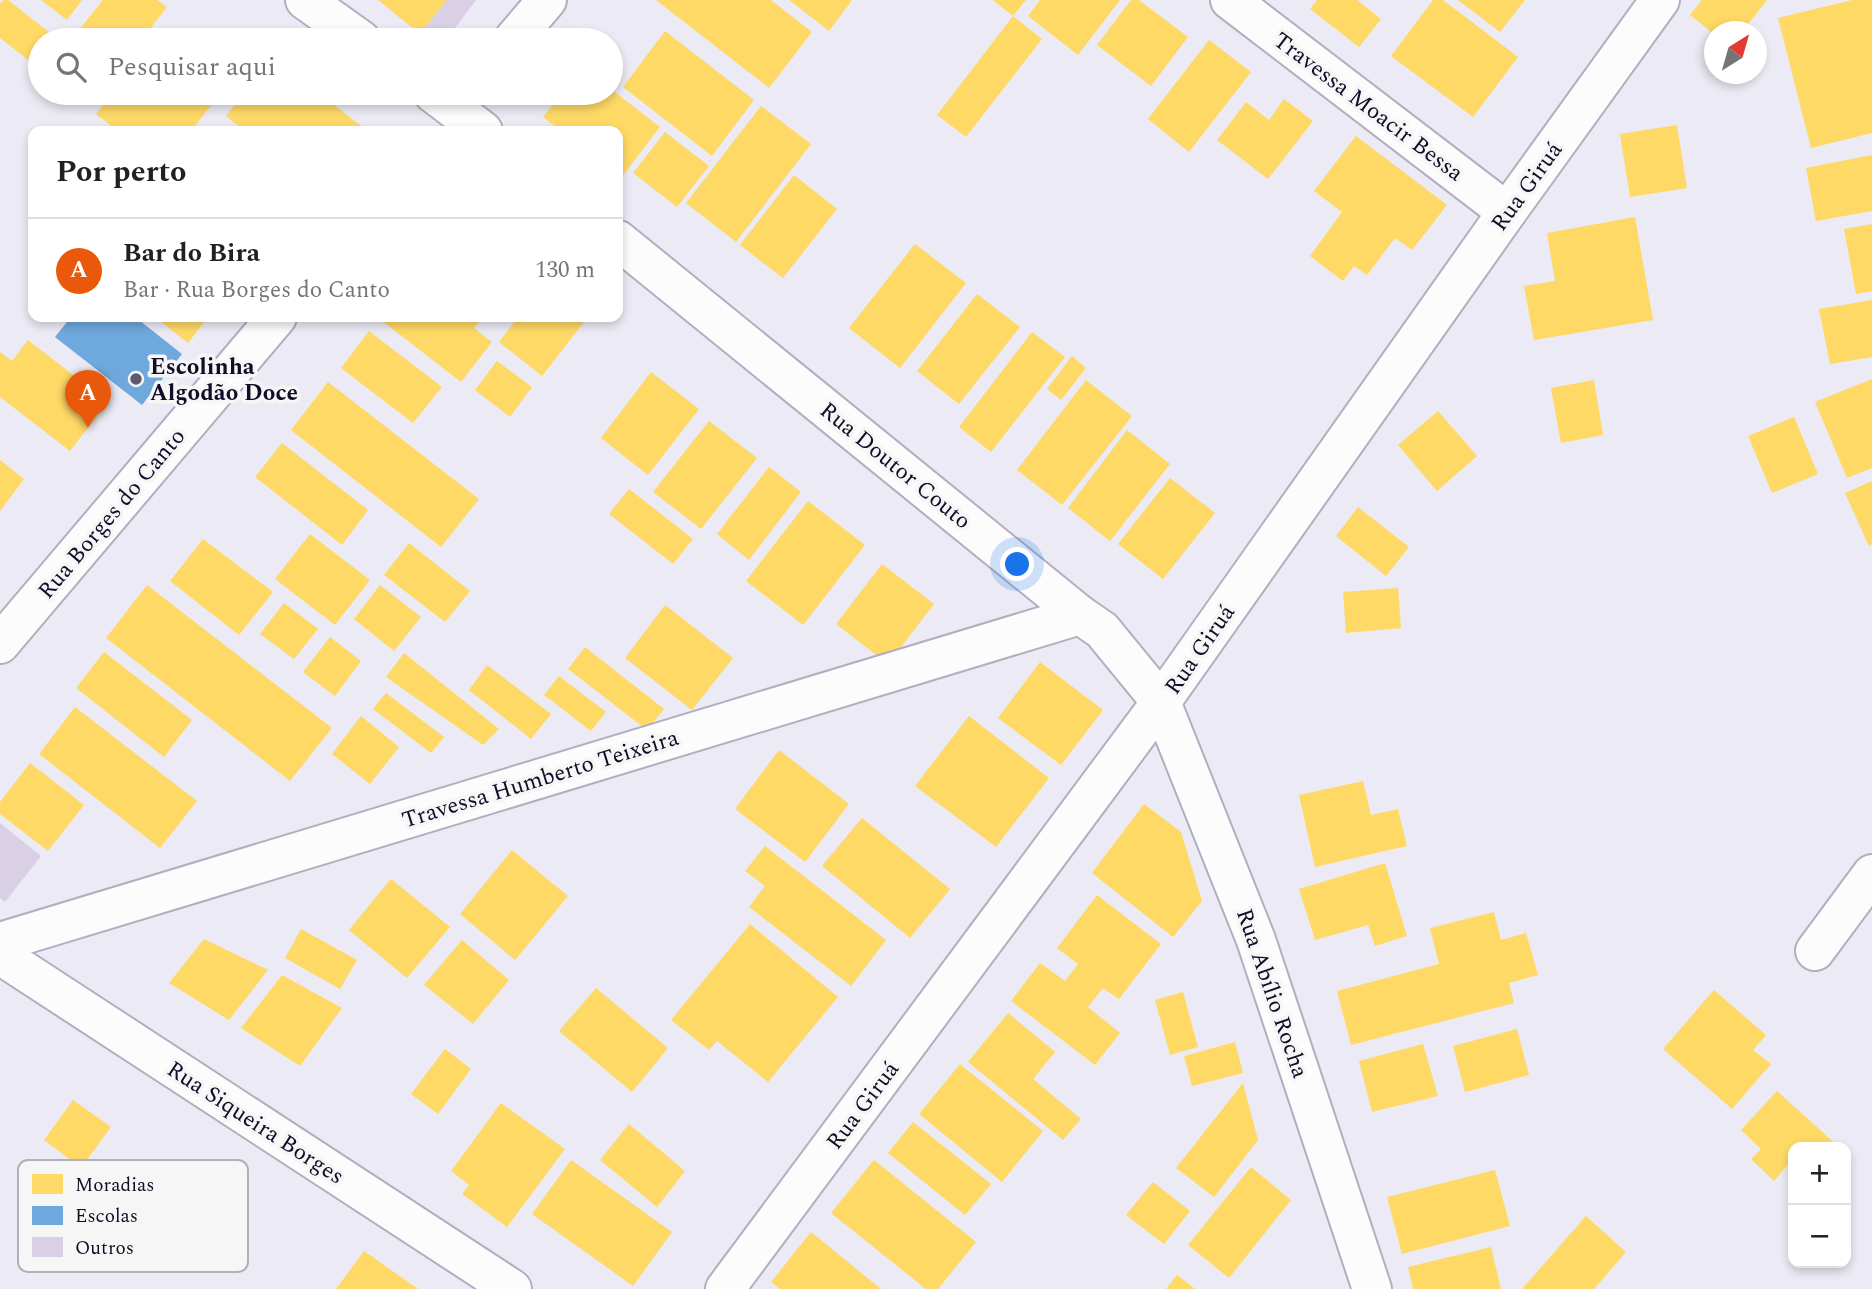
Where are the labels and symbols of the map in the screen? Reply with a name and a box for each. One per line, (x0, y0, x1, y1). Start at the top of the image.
north arrow (1704, 21, 1767, 84)
street label: Travessa Moacir Bessa (1265, 24, 1471, 191)
street label: Rua Giruá (1483, 135, 1572, 239)
place label: Escolinha Algodão Doce (150, 350, 298, 411)
pin: A (65, 370, 111, 428)
marker: Escolinha Algodão Doce (128, 371, 144, 387)
street label: Rua Doutor Couto (812, 394, 978, 538)
street label: Rua Borges do Canto (30, 421, 194, 607)
your location (1000, 547, 1034, 581)
street label: Rua Giruá (1156, 598, 1244, 702)
street label: Travessa Humberto Teixeira (398, 721, 683, 838)
street label: Rua Abílio Rocha (1226, 904, 1317, 1083)
street label: Rua Siqueira Borges (160, 1053, 351, 1194)
street label: Rua Giruá (818, 1054, 908, 1158)
legend (18, 1160, 248, 1272)
text: Moradias (75, 1171, 155, 1200)
text: Escolas (75, 1202, 138, 1231)
text: Outros (75, 1234, 134, 1263)

